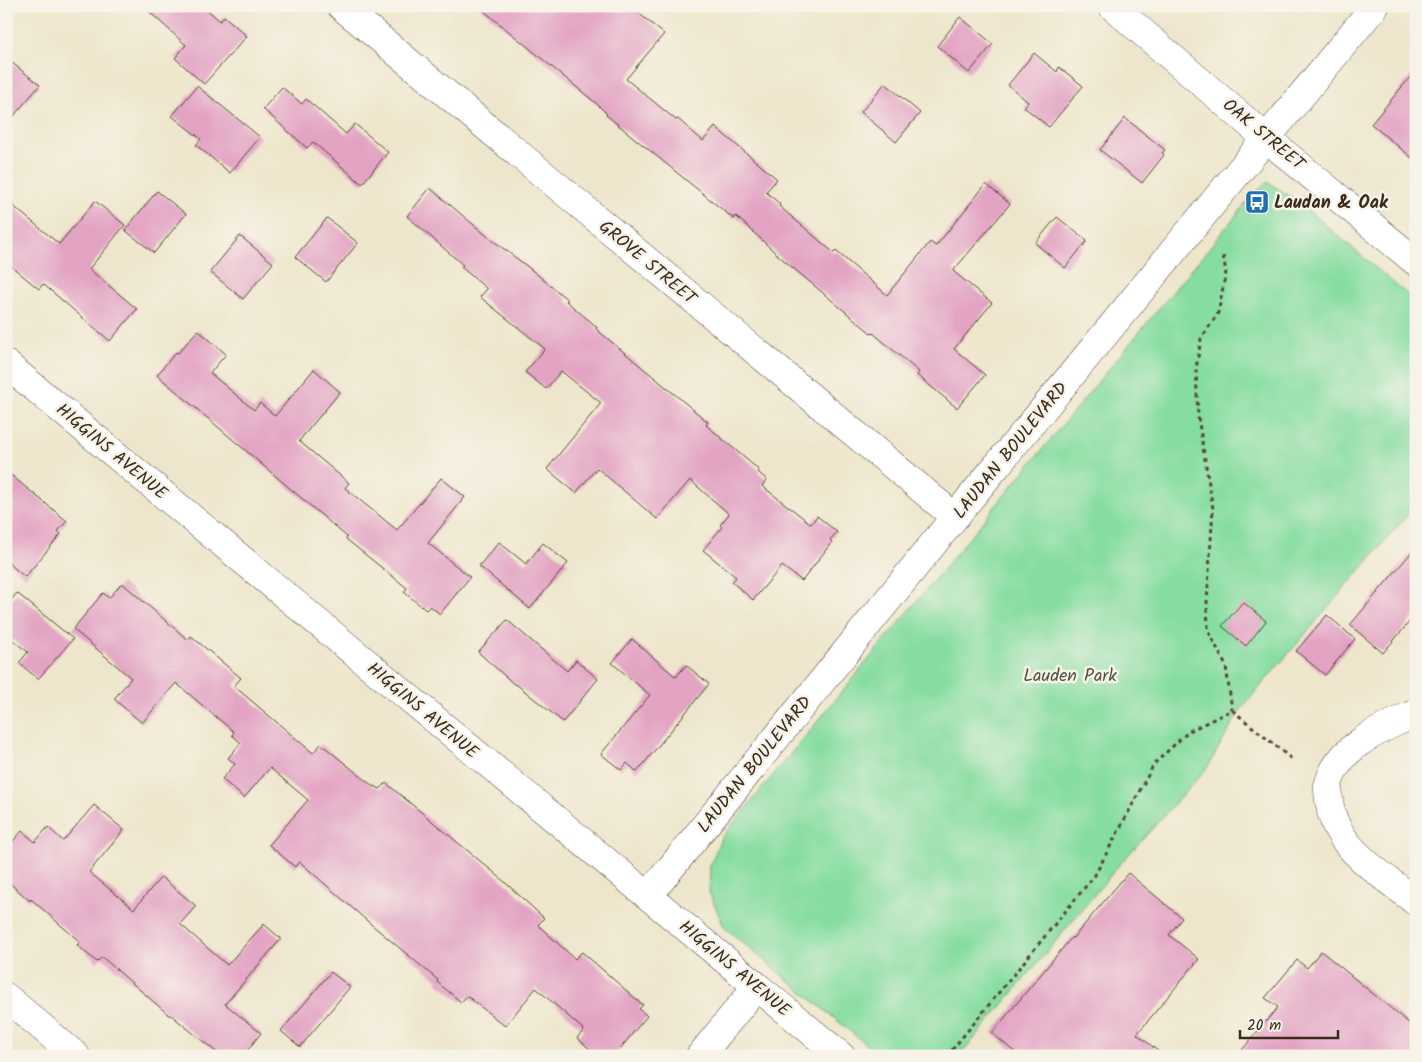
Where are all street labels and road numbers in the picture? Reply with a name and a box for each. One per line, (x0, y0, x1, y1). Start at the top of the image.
street label: OAK STREET (1215, 92, 1312, 179)
street label: GROVE STREET (592, 213, 703, 314)
street label: LAUDAN BOULEVARD (946, 376, 1076, 526)
street label: HIGGINS AVENUE (49, 396, 174, 508)
street label: HIGGINS AVENUE (360, 655, 485, 767)
street label: LAUDAN BOULEVARD (690, 690, 820, 840)
street label: HIGGINS AVENUE (672, 913, 797, 1025)

